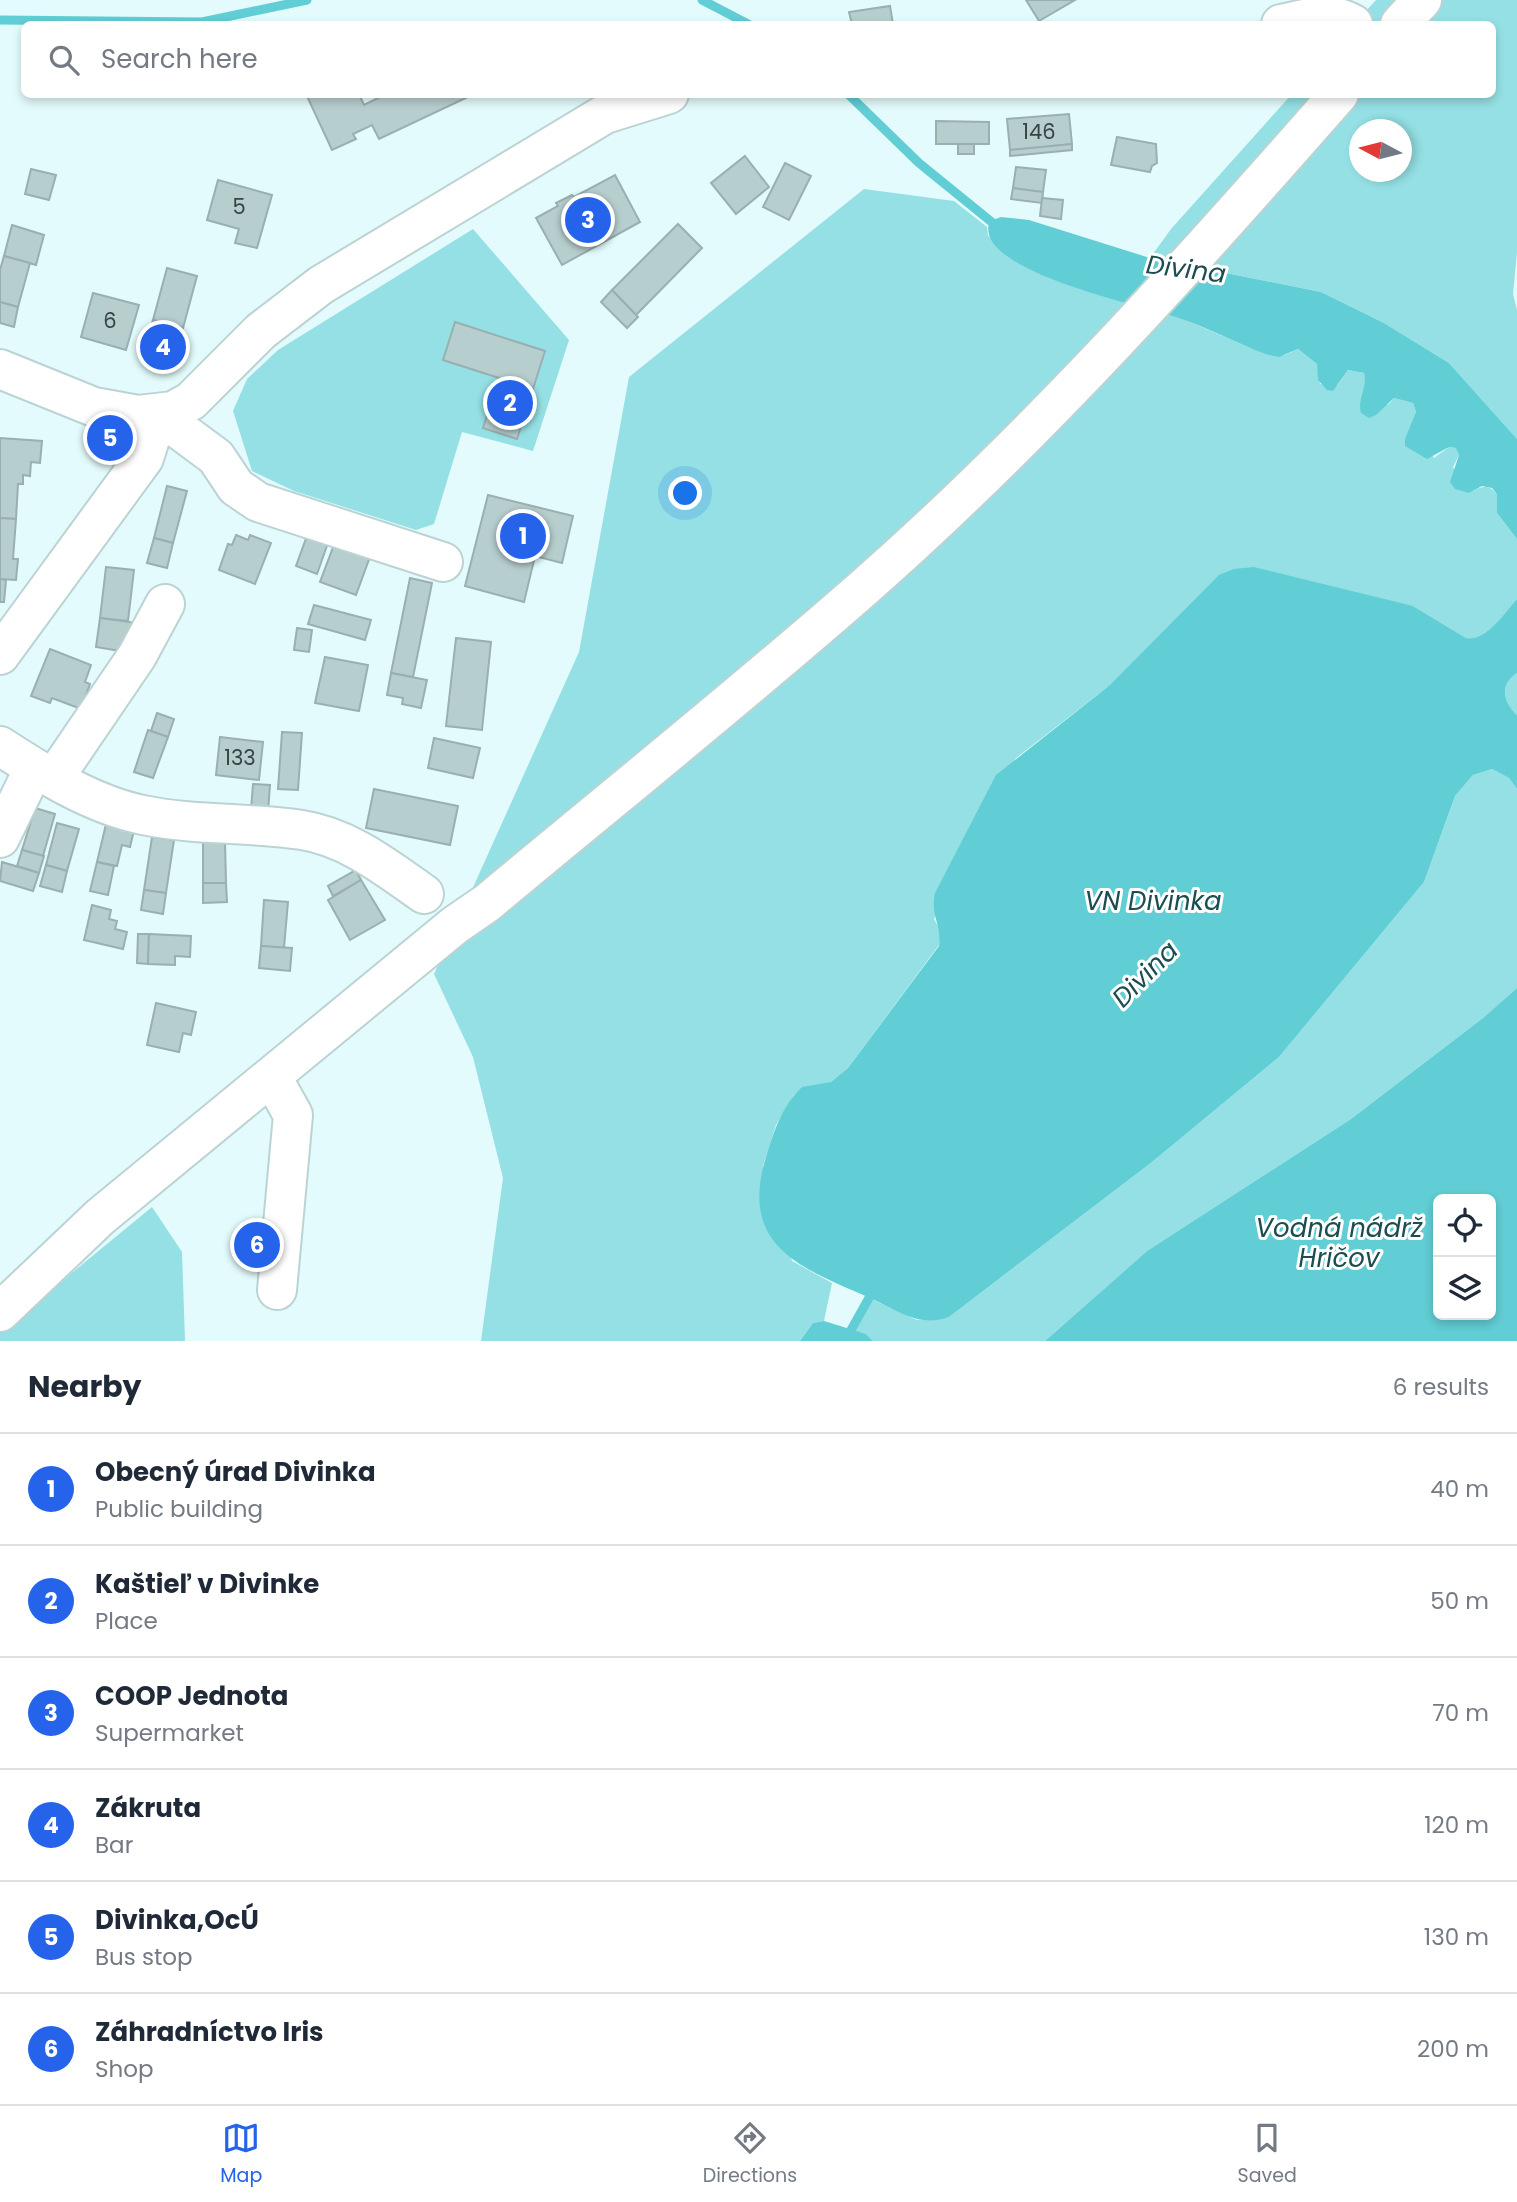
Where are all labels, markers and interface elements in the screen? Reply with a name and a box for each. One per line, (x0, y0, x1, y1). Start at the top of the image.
search box (21, 21, 1496, 98)
icon: search (45, 41, 83, 79)
text: Search here (101, 41, 258, 77)
house number: 146 (1022, 117, 1056, 146)
north arrow (1349, 119, 1412, 182)
house number: 5 (232, 192, 246, 221)
pin: 3 (565, 194, 611, 246)
water label: Divina (1144, 246, 1228, 292)
house number: 6 (103, 306, 117, 335)
pin: 4 (140, 321, 186, 373)
pin: 2 (487, 377, 533, 429)
pin: 5 (87, 412, 133, 464)
your location (668, 476, 702, 510)
pin: 1 (500, 510, 546, 562)
house number: 133 (224, 743, 256, 772)
water label: VN Divinka (1085, 883, 1221, 919)
water label: Divina (1104, 933, 1186, 1015)
map controls (1433, 1194, 1496, 1320)
button: locate (1433, 1194, 1496, 1257)
water label: Vodná nádrž Hričov (1255, 1210, 1423, 1276)
pin: 6 (234, 1219, 280, 1271)
button: layers (1433, 1257, 1496, 1320)
text: Nearby (28, 1365, 142, 1408)
text: 6 results (1393, 1371, 1489, 1403)
text: Obecný úrad Divinka (95, 1454, 376, 1490)
text: 1 (47, 1473, 55, 1505)
text: 40 m (1430, 1473, 1489, 1505)
text: Public building (95, 1493, 263, 1525)
text: Kaštieľ v Divinke (95, 1566, 319, 1602)
text: 2 (44, 1585, 58, 1617)
text: 50 m (1430, 1585, 1489, 1617)
text: Place (95, 1605, 158, 1637)
text: COOP Jednota (95, 1678, 288, 1714)
text: 3 (44, 1697, 58, 1729)
text: 70 m (1432, 1697, 1489, 1729)
text: Supermarket (95, 1717, 244, 1749)
text: Zákruta (95, 1790, 201, 1826)
text: 4 (43, 1809, 59, 1841)
text: 120 m (1424, 1809, 1489, 1841)
text: Bar (95, 1829, 133, 1861)
text: Divinka,OcÚ (95, 1902, 259, 1938)
text: 5 (44, 1921, 58, 1953)
text: 130 m (1424, 1921, 1489, 1953)
text: Bus stop (95, 1941, 193, 1973)
text: Záhradníctvo Iris (95, 2014, 324, 2050)
text: 6 (44, 2033, 58, 2065)
text: 200 m (1417, 2033, 1489, 2065)
text: Shop (95, 2053, 154, 2085)
tab: Map (220, 2119, 262, 2190)
tab: Directions (703, 2119, 797, 2190)
tab: Saved (1238, 2119, 1297, 2190)

